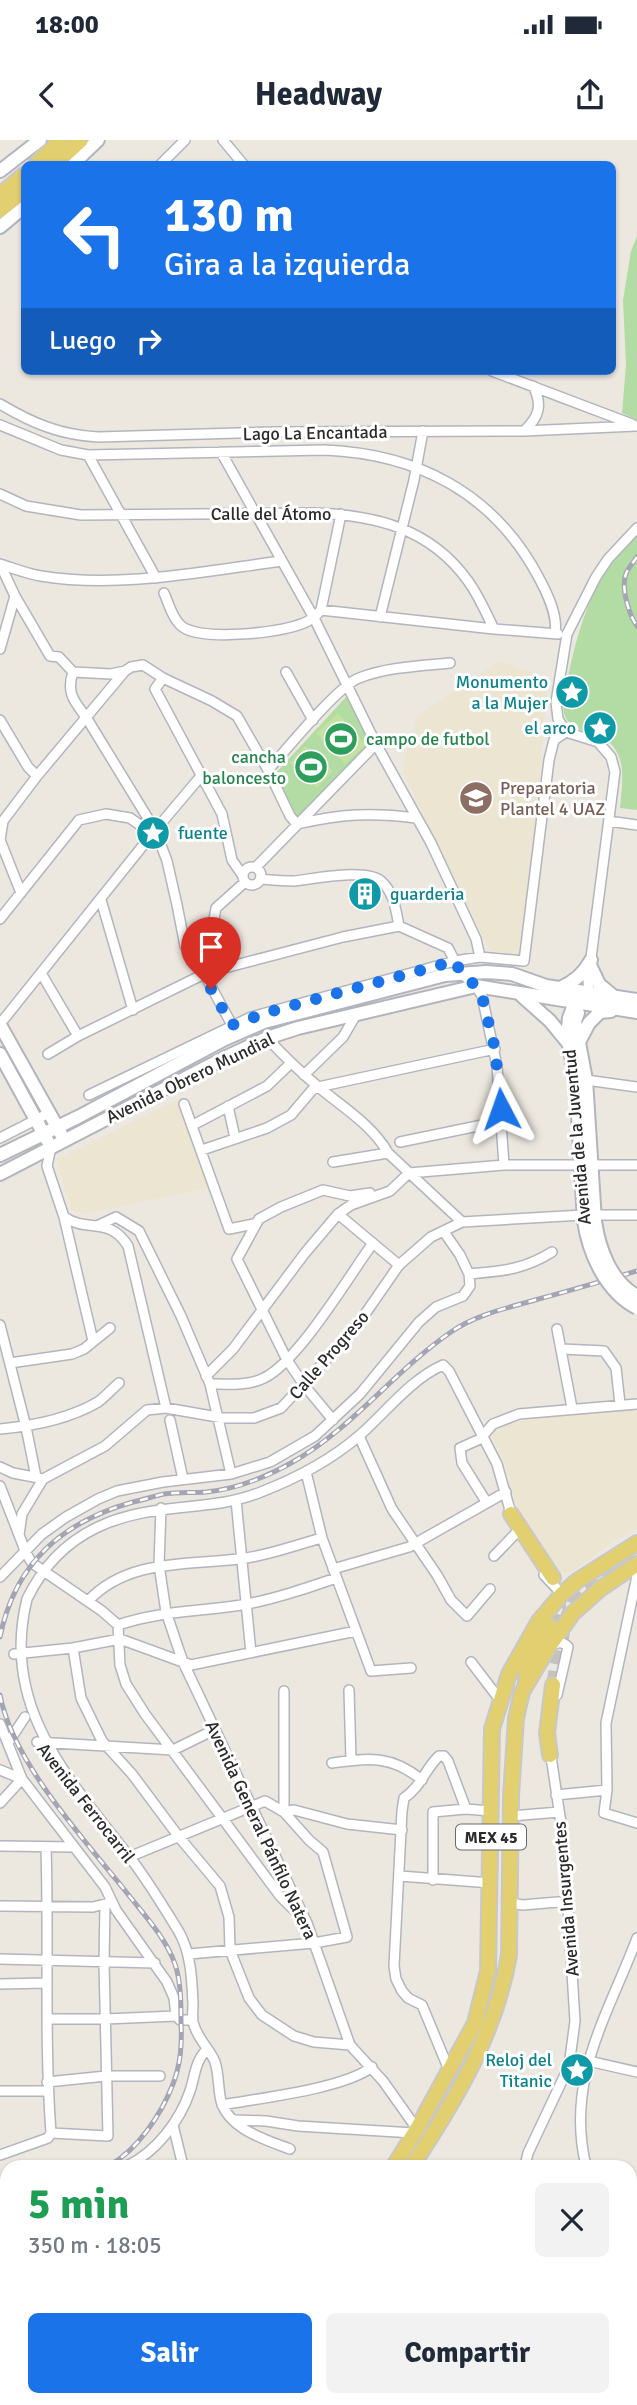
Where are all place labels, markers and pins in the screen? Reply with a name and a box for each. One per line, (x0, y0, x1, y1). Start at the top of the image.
place label: Monumento a la Mujer (456, 671, 548, 714)
place icon: Monumento a la Mujer (553, 673, 591, 711)
place icon: el arco (581, 709, 619, 747)
place label: el arco (525, 717, 576, 739)
sports icon: campo de futbol (322, 720, 360, 758)
place label: campo de futbol (366, 728, 490, 750)
place label: cancha baloncesto (202, 746, 286, 789)
sports icon: cancha baloncesto (292, 748, 330, 786)
place label: Preparatoria Plantel 4 UAZ (500, 777, 605, 820)
school or university icon: Preparatoria Plantel 4 UAZ (457, 779, 495, 817)
place icon: fuente (134, 814, 172, 852)
place label: fuente (178, 822, 228, 844)
building icon: guarderia (346, 875, 384, 913)
place label: guarderia (390, 883, 464, 905)
pin (181, 917, 241, 989)
place label: Reloj del Titanic (485, 2049, 552, 2092)
place icon: Reloj del Titanic (558, 2051, 596, 2089)

